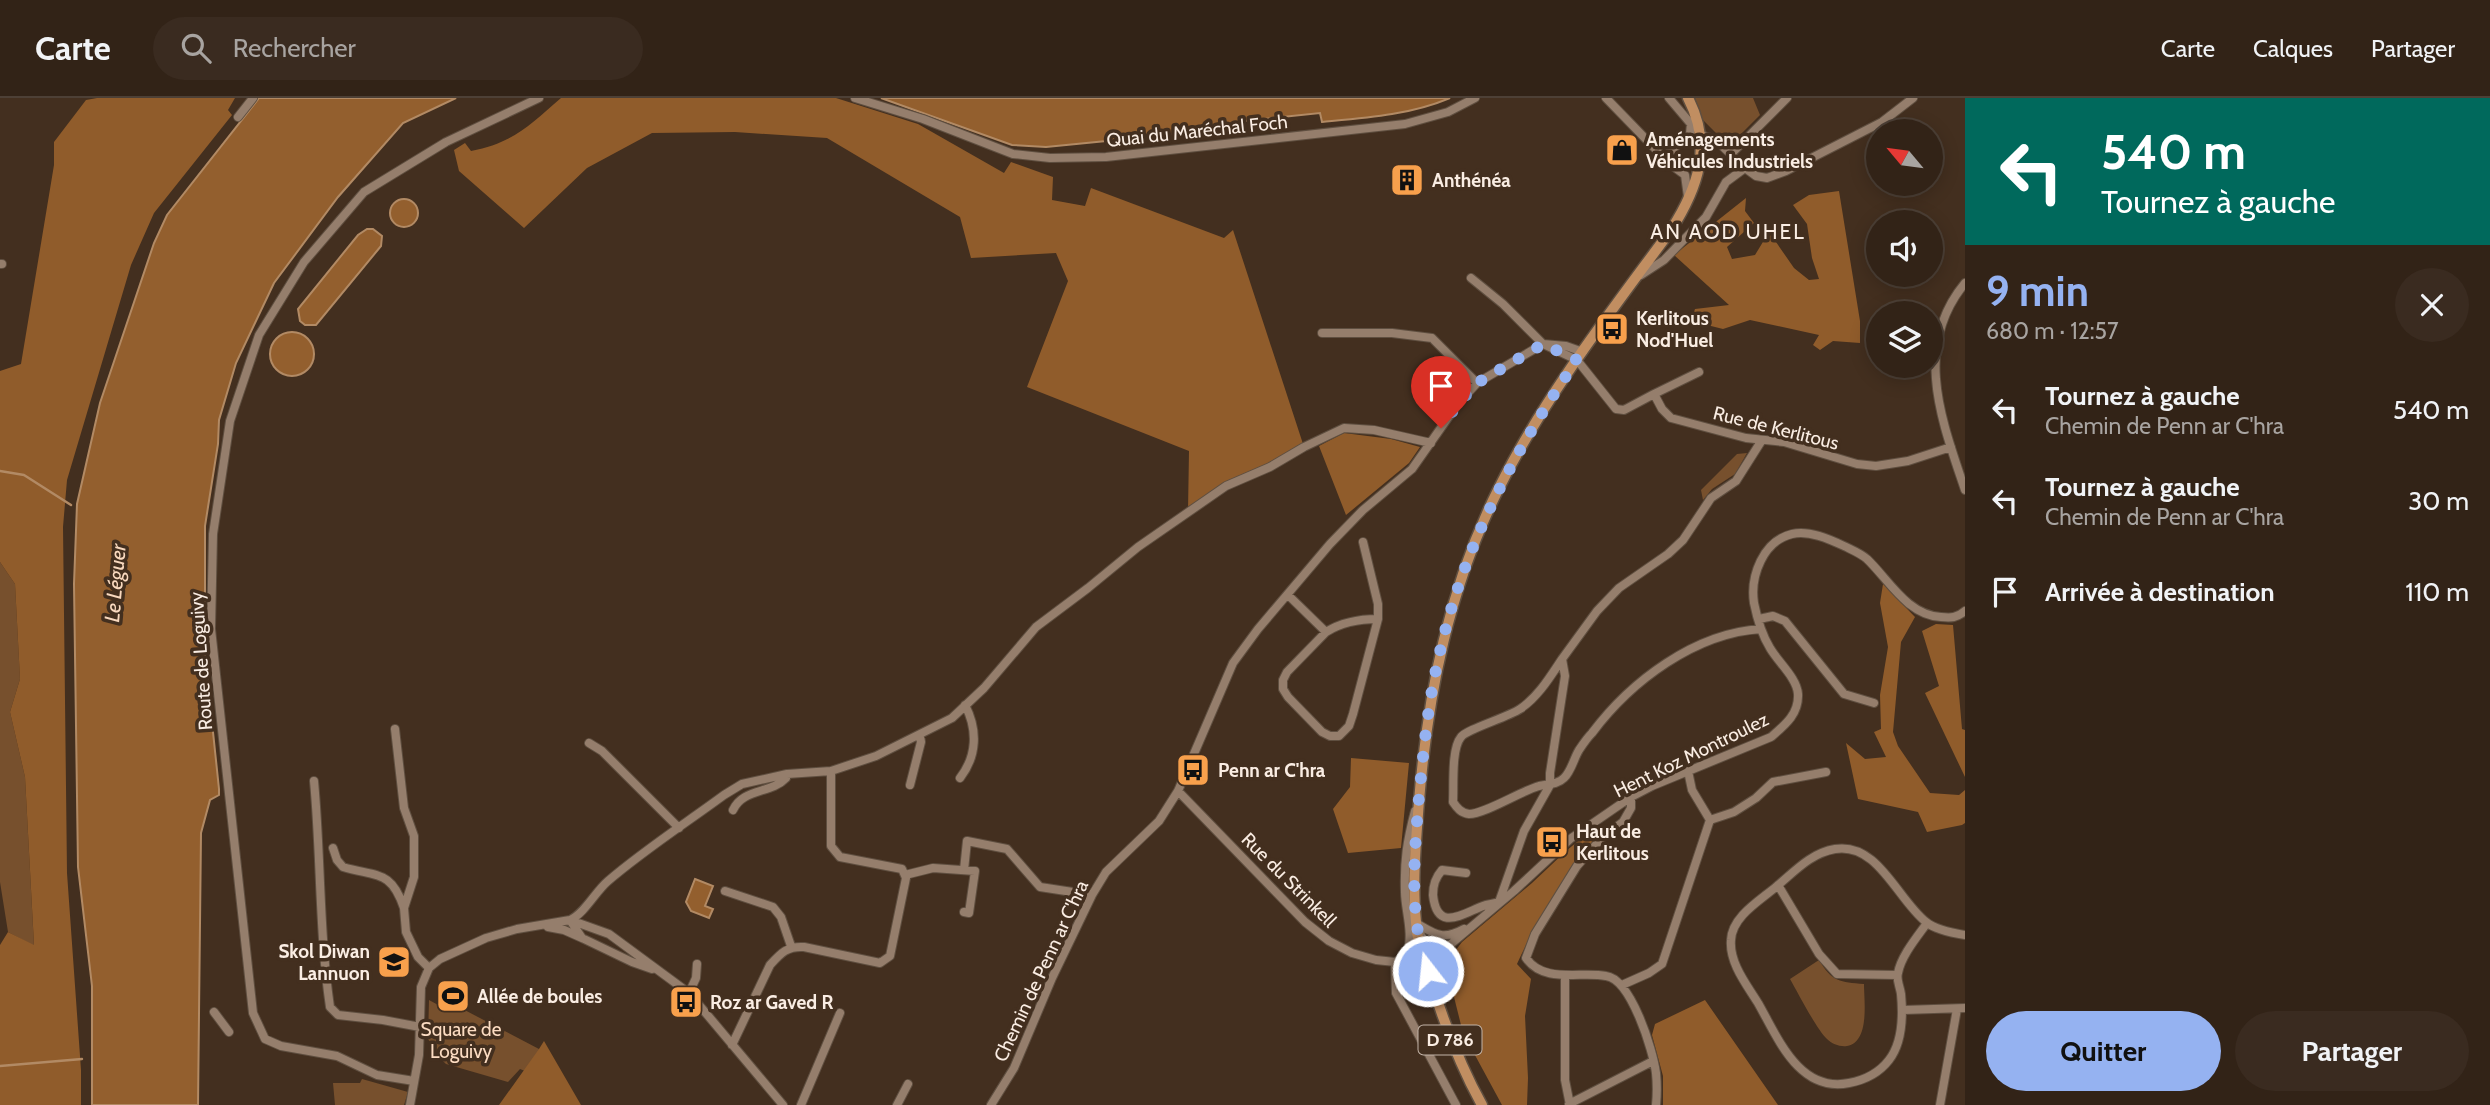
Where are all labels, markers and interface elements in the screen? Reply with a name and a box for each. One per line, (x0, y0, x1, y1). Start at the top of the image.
search box (153, 17, 643, 80)
text: Carte (35, 28, 111, 68)
icon: search (177, 29, 215, 67)
text: Rechercher (233, 32, 356, 64)
text: Carte (2161, 34, 2215, 63)
text: Calques (2253, 34, 2333, 63)
text: Partager (2371, 34, 2455, 63)
street label: Quai du Maréchal Foch (1105, 110, 1289, 152)
north arrow (1866, 119, 1942, 196)
map controls (1866, 119, 1943, 378)
text: 540 m (2101, 122, 2246, 181)
icon: left (1986, 126, 2077, 217)
place label: Aménagements Véhicules Industriels (1646, 128, 1813, 173)
shop icon: Aménagements Véhicules Industriels (1603, 131, 1641, 169)
building icon: Anthénéa (1388, 161, 1426, 199)
place label: Anthénéa (1432, 169, 1511, 192)
text: Tournez à gauche (2101, 182, 2335, 221)
button: sound (1866, 210, 1943, 287)
district label: AN AOD UHEL (1650, 219, 1806, 244)
text: 9 min (1986, 265, 2089, 317)
button: close (2395, 268, 2469, 342)
button: layers (1866, 301, 1943, 378)
place label: Kerlitous Nod'Huel (1636, 307, 1713, 352)
bus stop icon: Kerlitous Nod'Huel (1593, 310, 1631, 348)
text: 680 m · 12:57 (1986, 317, 2119, 345)
pin (1411, 356, 1471, 428)
icon: arrive (1422, 367, 1460, 405)
text: Tournez à gauche (2045, 380, 2240, 412)
icon: left (1986, 391, 2024, 429)
text: 540 m (2393, 394, 2469, 426)
street label: Rue de Kerlitous (1711, 401, 1841, 455)
text: Chemin de Penn ar C'hra (2045, 412, 2284, 440)
text: Tournez à gauche (2045, 471, 2240, 503)
icon: left (1986, 482, 2024, 520)
text: 30 m (2408, 485, 2469, 517)
text: Chemin de Penn ar C'hra (2045, 503, 2284, 531)
water label: Le Léguer (99, 541, 131, 623)
icon: arrive (1986, 573, 2024, 611)
text: Arrivée à destination (2045, 576, 2275, 608)
text: 110 m (2405, 576, 2469, 608)
street label: Route de Loguivy (185, 591, 217, 731)
street label: Hent Koz Montroulez (1610, 708, 1772, 802)
bus stop icon: Penn ar C'hra (1174, 751, 1212, 789)
place label: Penn ar C'hra (1218, 759, 1326, 782)
place label: Haut de Kerlitous (1576, 820, 1649, 865)
bus stop icon: Haut de Kerlitous (1533, 823, 1571, 861)
street label: Rue du Strinkell (1237, 828, 1342, 933)
street label: Chemin de Penn ar C'hra (989, 877, 1093, 1065)
position arrow (1391, 934, 1465, 1008)
place label: Skol Diwan Lannuon (278, 940, 370, 985)
school or university icon: Skol Diwan Lannuon (375, 943, 413, 981)
sports icon: Allée de boules (434, 977, 472, 1015)
bus stop icon: Roz ar Gaved R (667, 983, 705, 1021)
place label: Allée de boules (477, 985, 602, 1008)
place label: Roz ar Gaved R (710, 991, 833, 1014)
button: Quitter (1986, 1011, 2221, 1091)
button: Partager (2235, 1011, 2469, 1091)
park label: Square de Loguivy (421, 1018, 502, 1063)
road number: D 786 (1418, 1026, 1482, 1055)

